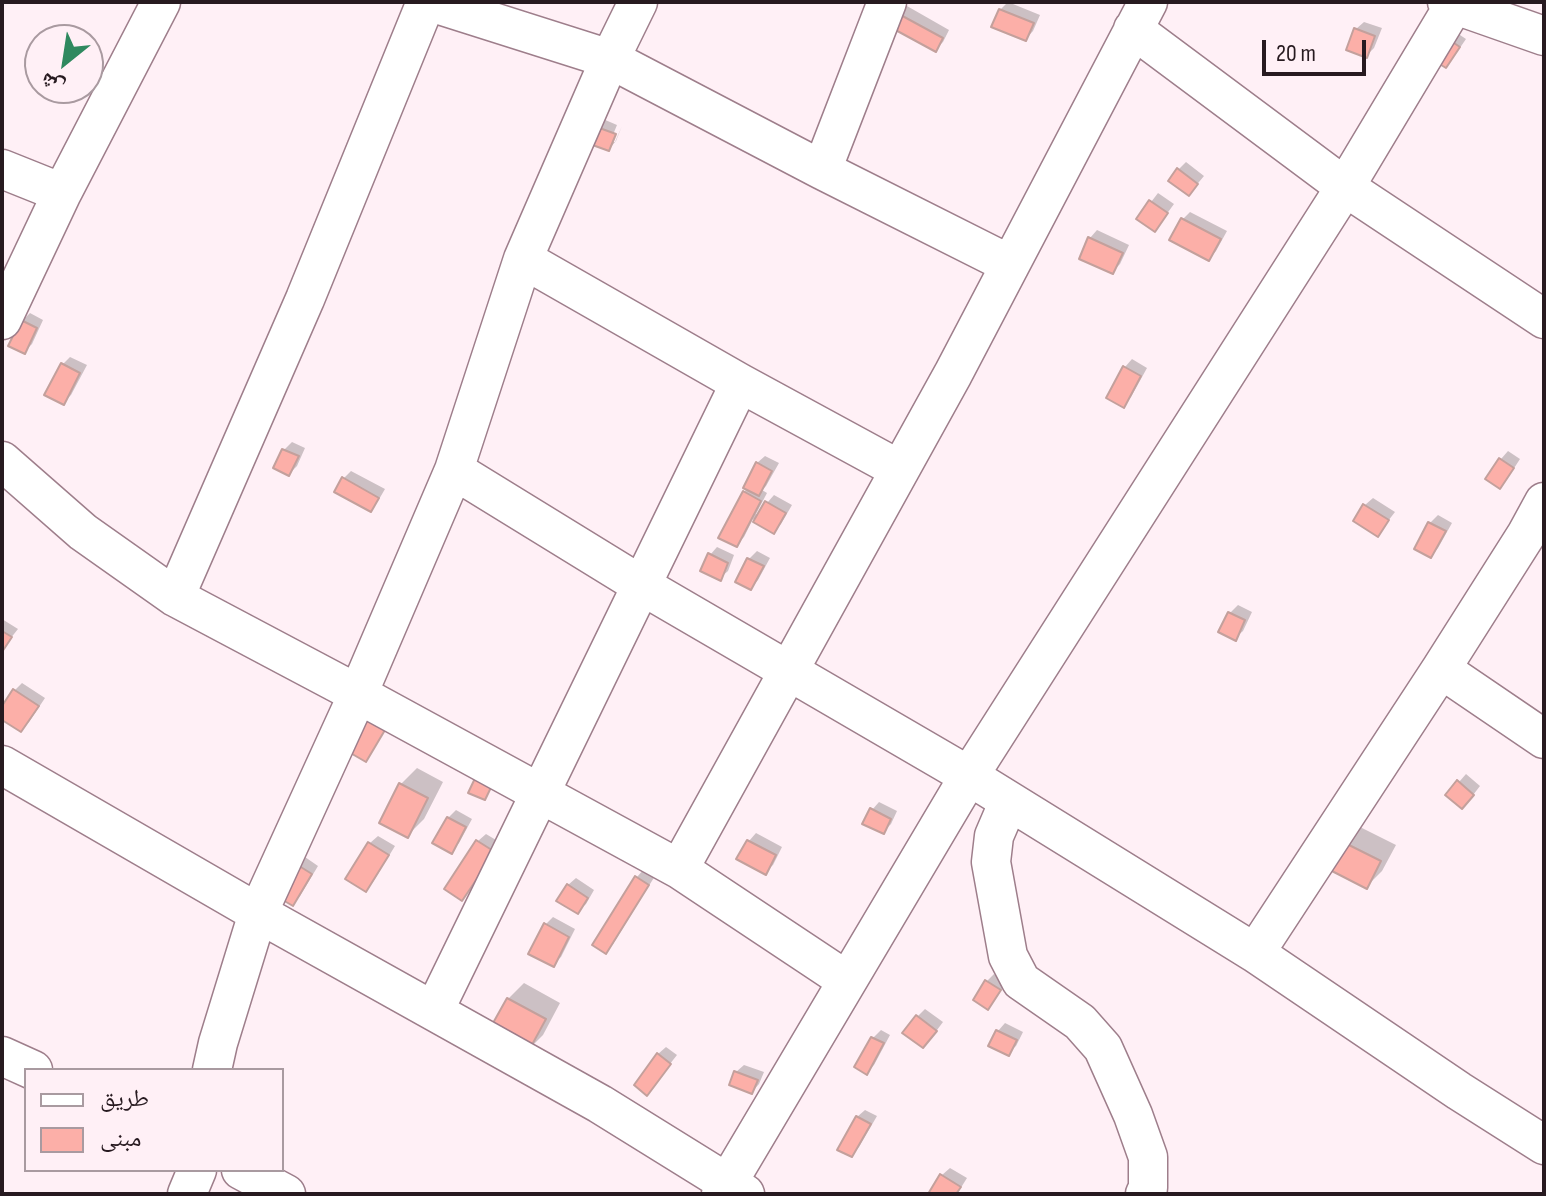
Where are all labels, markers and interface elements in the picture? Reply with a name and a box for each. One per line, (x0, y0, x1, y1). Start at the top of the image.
north arrow (24, 24, 104, 104)
scale bar (1266, 24, 1370, 74)
text: 20 m (1276, 39, 1316, 68)
text: ش (36, 66, 70, 101)
legend (24, 1068, 284, 1172)
text: طريق (100, 1084, 149, 1113)
text: مبنى (100, 1124, 141, 1153)

